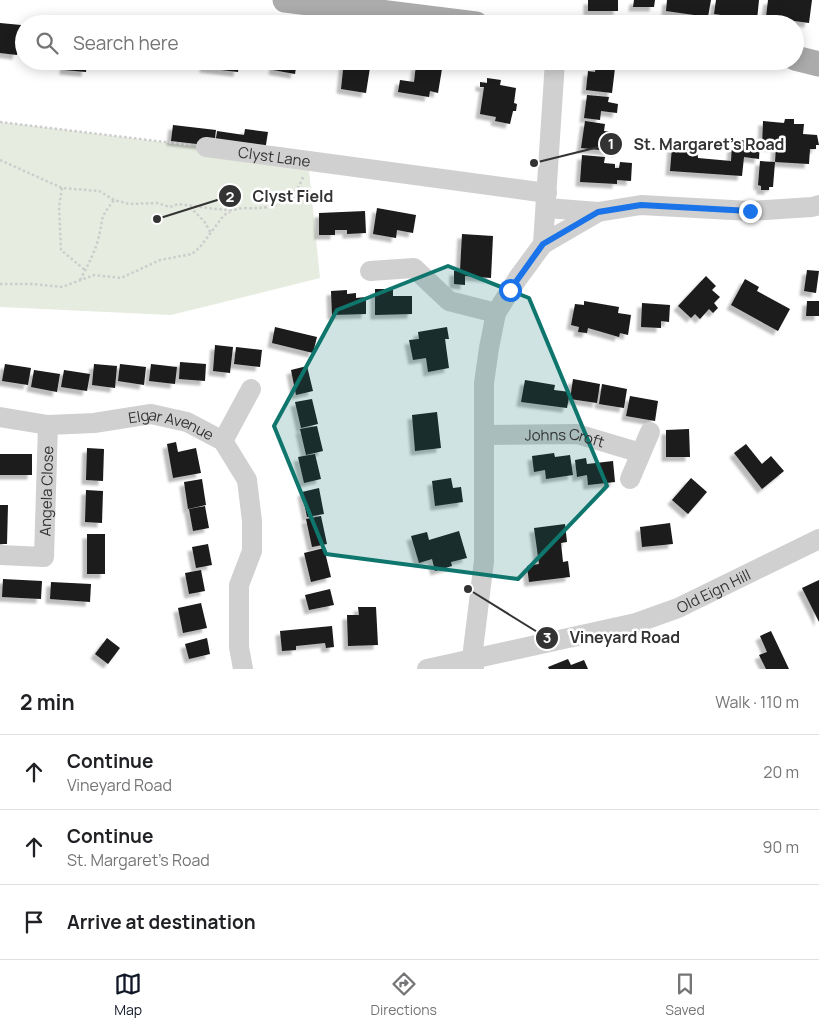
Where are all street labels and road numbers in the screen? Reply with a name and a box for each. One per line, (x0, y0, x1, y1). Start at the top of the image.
street label: Clyst Lane (237, 141, 312, 172)
street label: Elgar Avenue (127, 403, 218, 445)
street label: Johns Croft (525, 423, 607, 452)
street label: Angela Close (34, 445, 58, 537)
street label: Old Eign Hill (673, 564, 754, 618)

